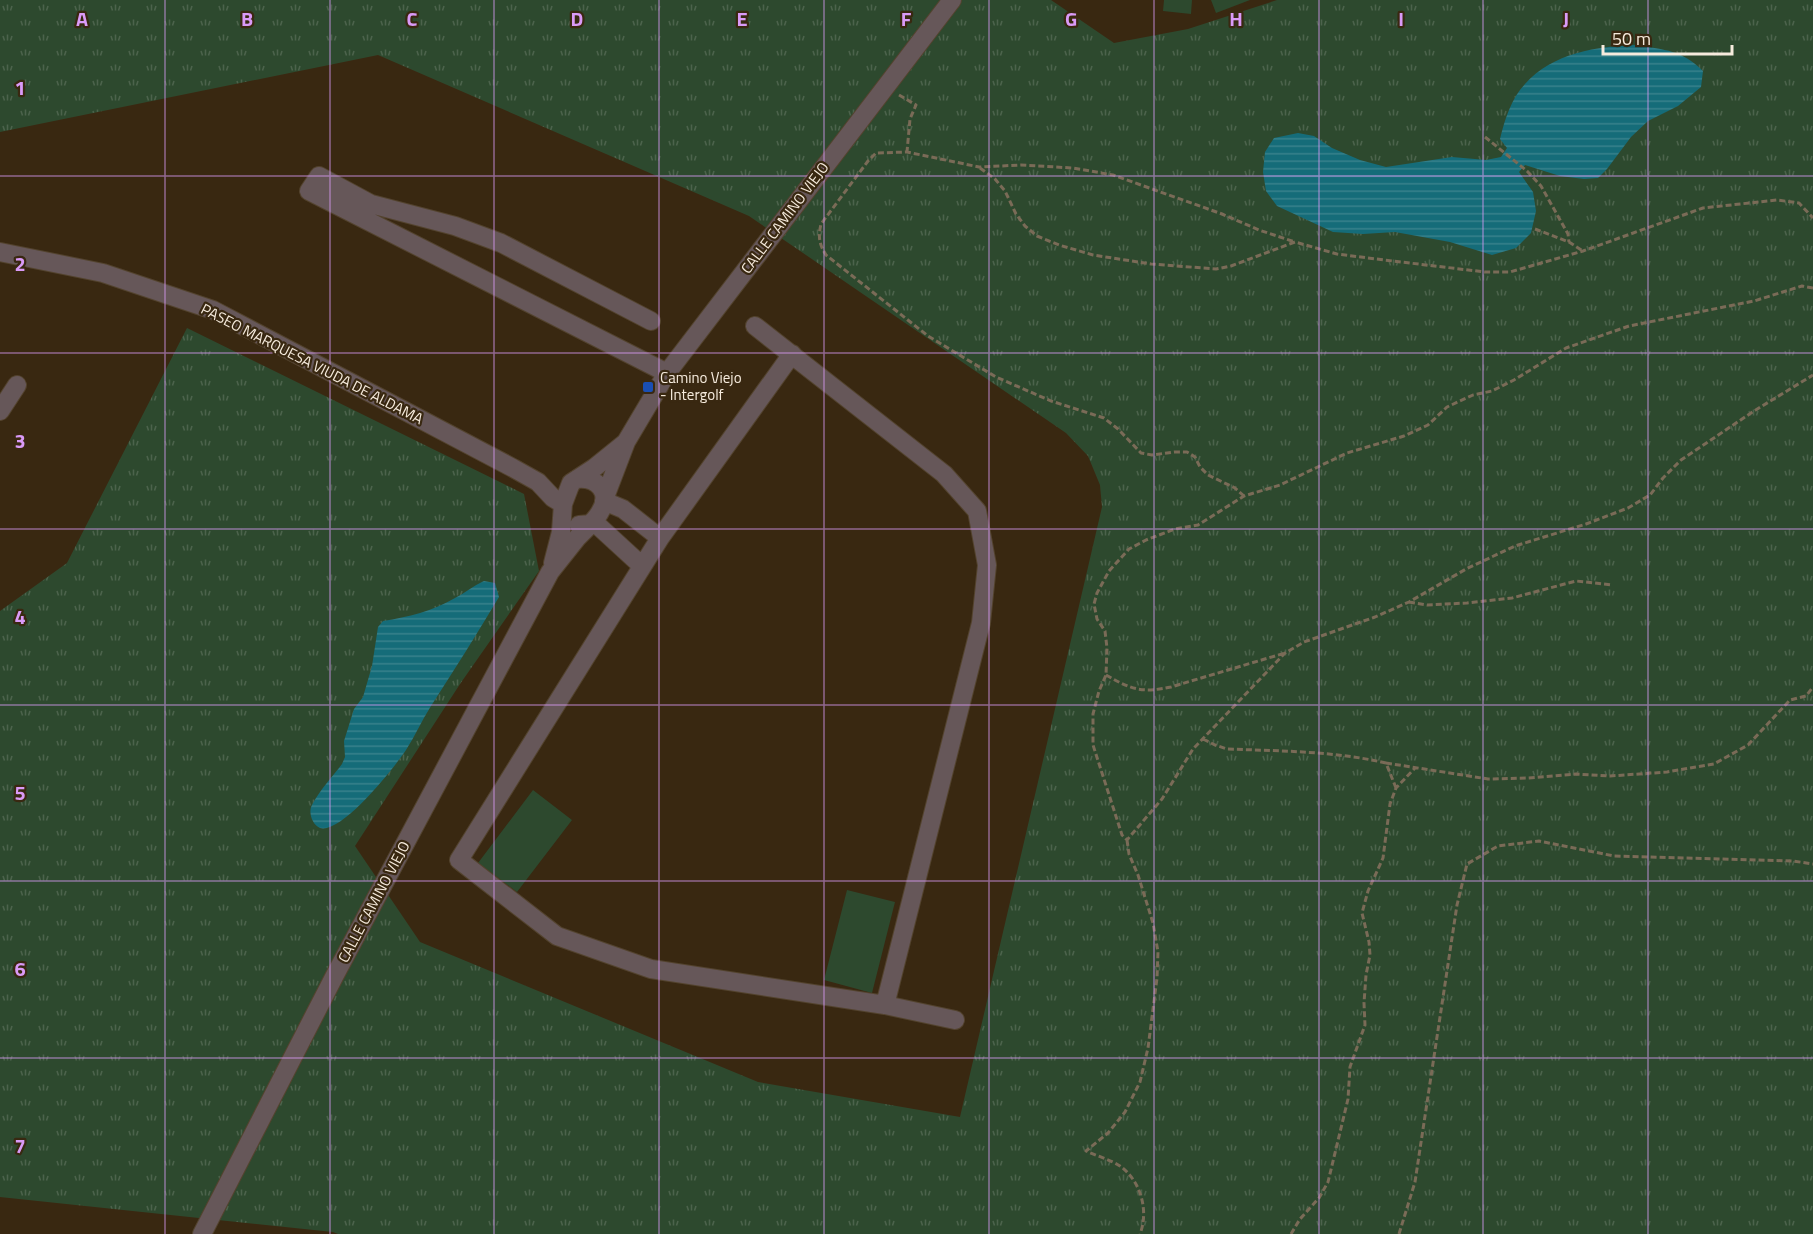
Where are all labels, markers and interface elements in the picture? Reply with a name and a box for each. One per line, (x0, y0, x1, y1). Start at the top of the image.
text: A (76, 3, 88, 34)
text: B (241, 3, 253, 34)
text: C (407, 3, 418, 34)
text: D (571, 3, 583, 34)
text: E (736, 3, 748, 34)
text: F (901, 3, 912, 34)
text: G (1065, 3, 1077, 34)
text: H (1229, 3, 1243, 34)
text: I (1398, 3, 1404, 34)
text: J (1563, 3, 1569, 34)
scale bar (1603, 18, 1732, 56)
text: 50 m (1612, 25, 1651, 52)
text: 1 (14, 72, 26, 103)
street label: CALLE CAMINO VIEJO (735, 157, 834, 278)
text: 2 (14, 248, 26, 279)
street label: PASEO MARQUESA VIUDA DE ALDAMA (197, 297, 427, 430)
place label: Camino Viejo - Intergolf (660, 366, 742, 406)
marker: Camino Viejo - Intergolf (641, 380, 655, 394)
text: 3 (14, 425, 26, 456)
text: 4 (14, 601, 26, 632)
text: 5 (14, 777, 26, 808)
street label: CALLE CAMINO VIEJO (332, 837, 415, 967)
text: 6 (14, 953, 26, 984)
text: 7 (14, 1130, 26, 1161)

